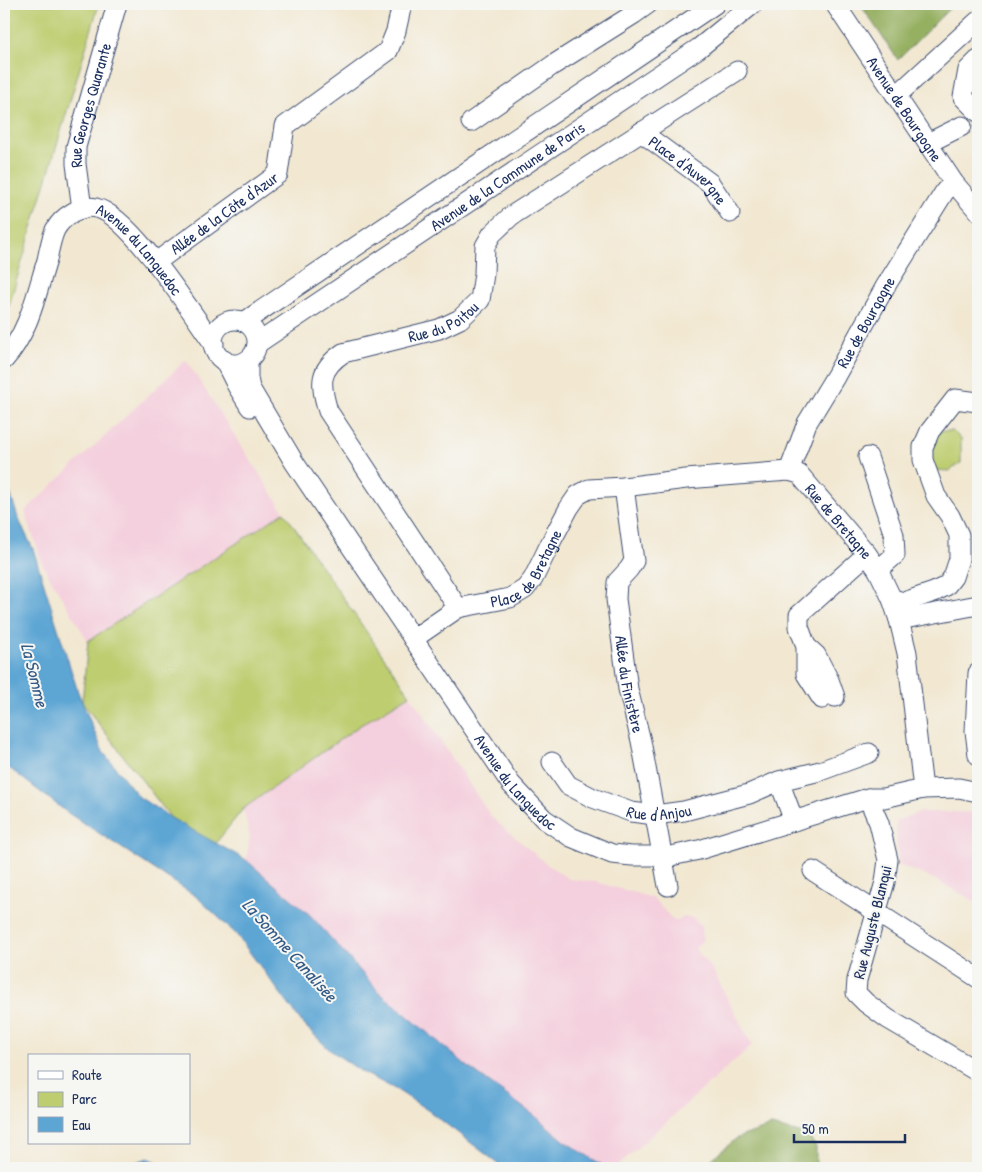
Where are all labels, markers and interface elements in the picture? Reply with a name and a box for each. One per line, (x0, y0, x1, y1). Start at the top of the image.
street label: Rue Georges Quarante (65, 40, 116, 169)
street label: Avenue de Bourgogne (862, 52, 948, 166)
street label: Avenue de la Commune de Paris (426, 117, 589, 236)
street label: Place d'Auvergne (644, 130, 733, 209)
street label: Allée de la Côte d'Azur (166, 166, 283, 259)
street label: Avenue du Languedoc (93, 198, 188, 300)
street label: Rue de Bourgogne (831, 272, 900, 372)
street label: Rue du Poitou (406, 296, 484, 347)
street label: Rue de Bretagne (800, 478, 878, 564)
street label: Place de Bretagne (489, 525, 567, 613)
street label: Allée du Finistère (610, 634, 650, 736)
water label: La Somme (15, 640, 55, 710)
street label: Avenue du Languedoc (469, 730, 561, 836)
street label: Rue d'Anjou (624, 798, 694, 826)
street label: Rue Auguste Blanqui (847, 863, 897, 981)
water label: La Somme Canalisée (237, 893, 344, 1008)
legend (28, 1054, 190, 1144)
text: Route (72, 1064, 102, 1085)
text: Parc (72, 1088, 97, 1109)
scale bar (794, 1112, 906, 1144)
text: Eau (72, 1114, 91, 1135)
text: 50 m (802, 1118, 829, 1139)

